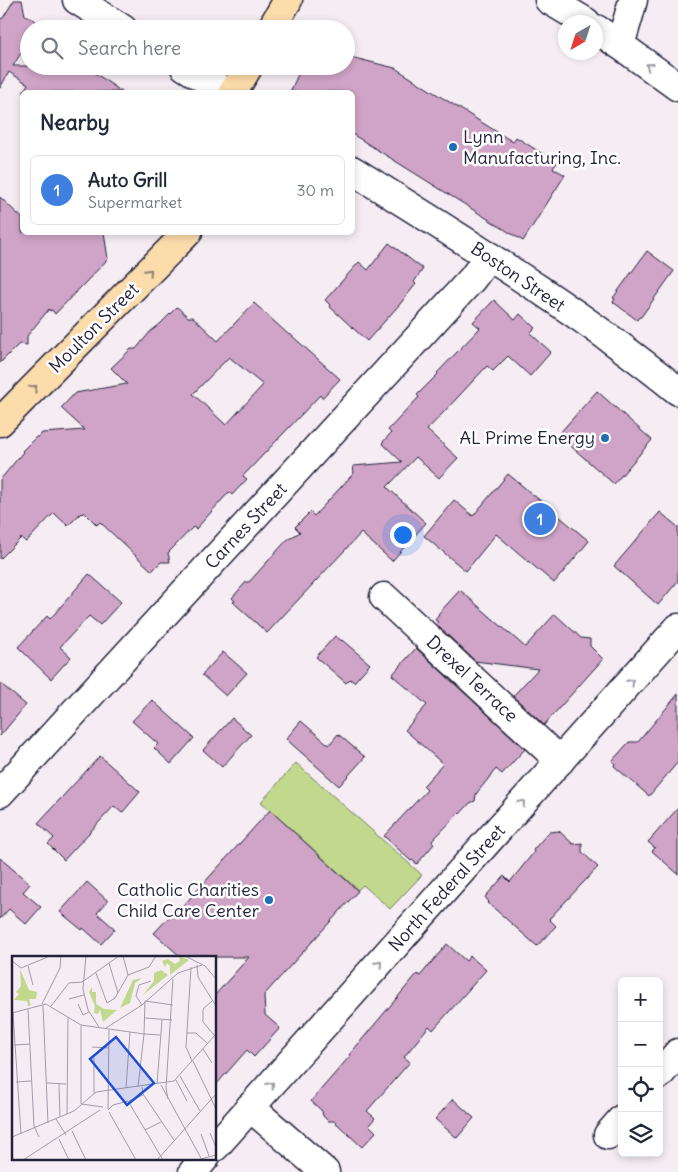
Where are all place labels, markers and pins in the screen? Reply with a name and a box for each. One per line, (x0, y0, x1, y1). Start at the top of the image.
place label: Lynn Manufacturing, Inc. (463, 125, 621, 169)
marker: Lynn Manufacturing, Inc. (447, 141, 459, 153)
place label: AL Prime Energy (459, 426, 595, 449)
marker: AL Prime Energy (599, 432, 611, 444)
pin: 1 (524, 500, 556, 538)
place label: Catholic Charities Child Care Center (117, 878, 260, 922)
marker: Catholic Charities Child Care Center (263, 894, 275, 906)

